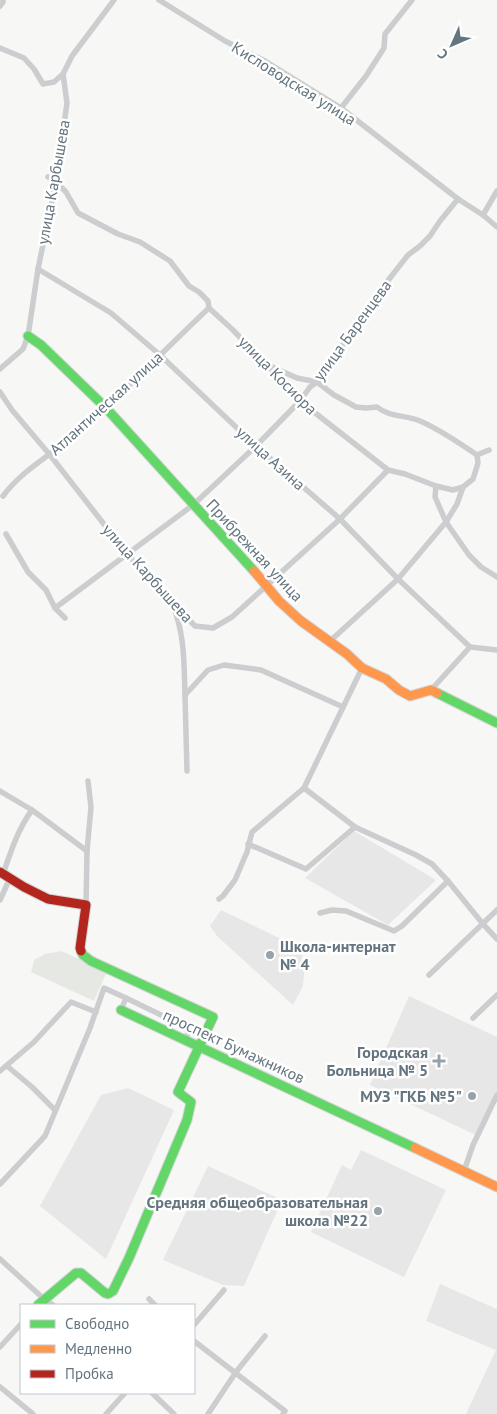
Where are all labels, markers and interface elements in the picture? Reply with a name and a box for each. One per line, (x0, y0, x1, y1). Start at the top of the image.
north arrow (427, 20, 477, 70)
street label: Кисловодская улица (228, 37, 360, 129)
text: С (434, 45, 452, 63)
street label: улица Карбышева (32, 118, 74, 246)
street label: улица Баренцева (309, 276, 395, 384)
street label: улица Косиора (234, 331, 322, 419)
street label: Атлантическая улица (45, 347, 167, 459)
street label: улица Азина (232, 422, 310, 494)
street label: Прибрежная улица (202, 495, 308, 605)
street label: улица Карбышева (98, 519, 198, 627)
place label: Школа-интернат № 4 (280, 936, 396, 974)
marker: Школа-интернат № 4 (264, 949, 276, 961)
street label: проспект Бумажников (160, 1004, 308, 1088)
place label: Городская Больница № 5 (326, 1042, 428, 1080)
marker: Городская Больница № 5 (432, 1054, 446, 1068)
place label: МУЗ "ГКБ №5" (360, 1086, 462, 1106)
marker: МУЗ "ГКБ №5" (466, 1090, 478, 1102)
place label: Средняя общеобразовательная школа №22 (146, 1192, 368, 1230)
marker: Средняя общеобразовательная школа №22 (372, 1205, 384, 1217)
legend (20, 1304, 195, 1394)
text: Свободно (65, 1314, 129, 1333)
text: Медленно (65, 1339, 132, 1358)
text: Пробка (65, 1364, 114, 1383)

